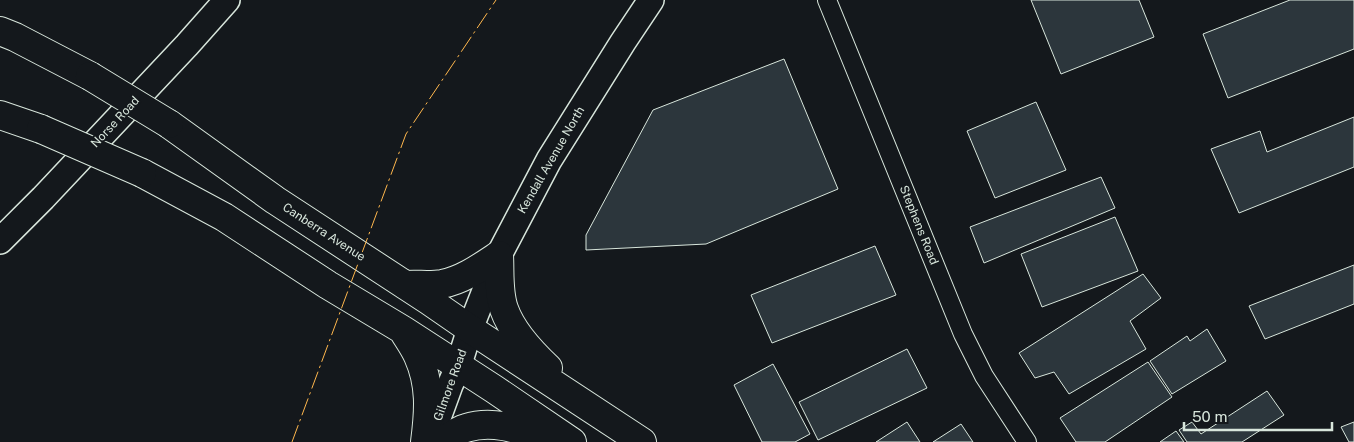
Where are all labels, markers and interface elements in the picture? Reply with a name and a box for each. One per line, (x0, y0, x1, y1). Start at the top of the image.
street label: Norse Road (88, 94, 142, 150)
street label: Kendall Avenue North (515, 104, 587, 216)
street label: Stephens Road (897, 183, 941, 267)
street label: Canberra Avenue (280, 200, 368, 264)
street label: Gilmore Road (431, 347, 469, 423)
scale bar (1184, 400, 1332, 432)
text: 50 m (1192, 408, 1227, 425)

